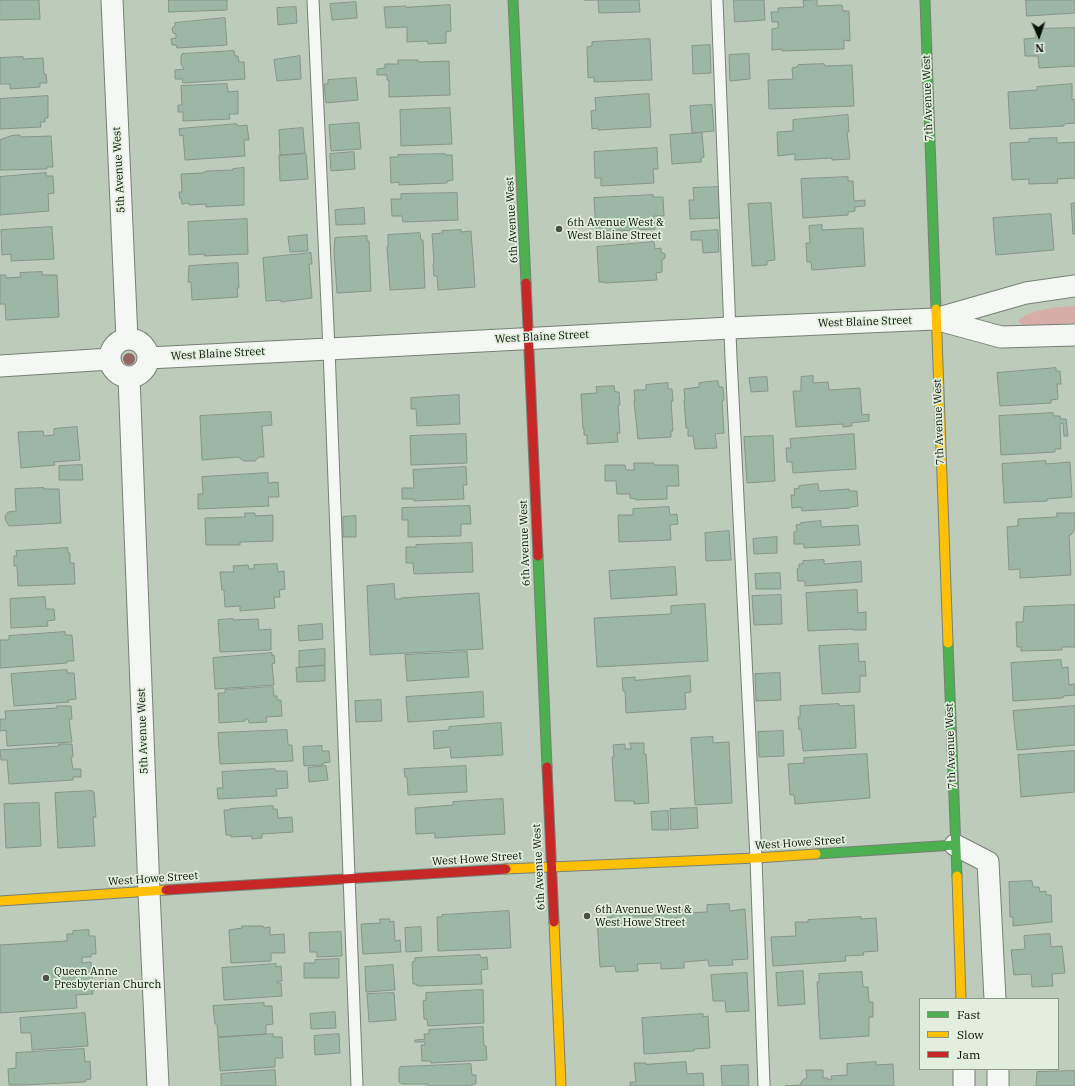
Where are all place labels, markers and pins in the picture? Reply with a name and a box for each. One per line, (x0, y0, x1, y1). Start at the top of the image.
place label: 6th Avenue West & West Blaine Street (567, 216, 664, 242)
marker: 6th Avenue West & West Blaine Street (554, 224, 564, 234)
place label: 6th Avenue West & West Howe Street (595, 903, 692, 929)
marker: 6th Avenue West & West Howe Street (582, 911, 592, 921)
place label: Queen Anne Presbyterian Church (54, 965, 161, 991)
marker: Queen Anne Presbyterian Church (41, 973, 51, 983)

